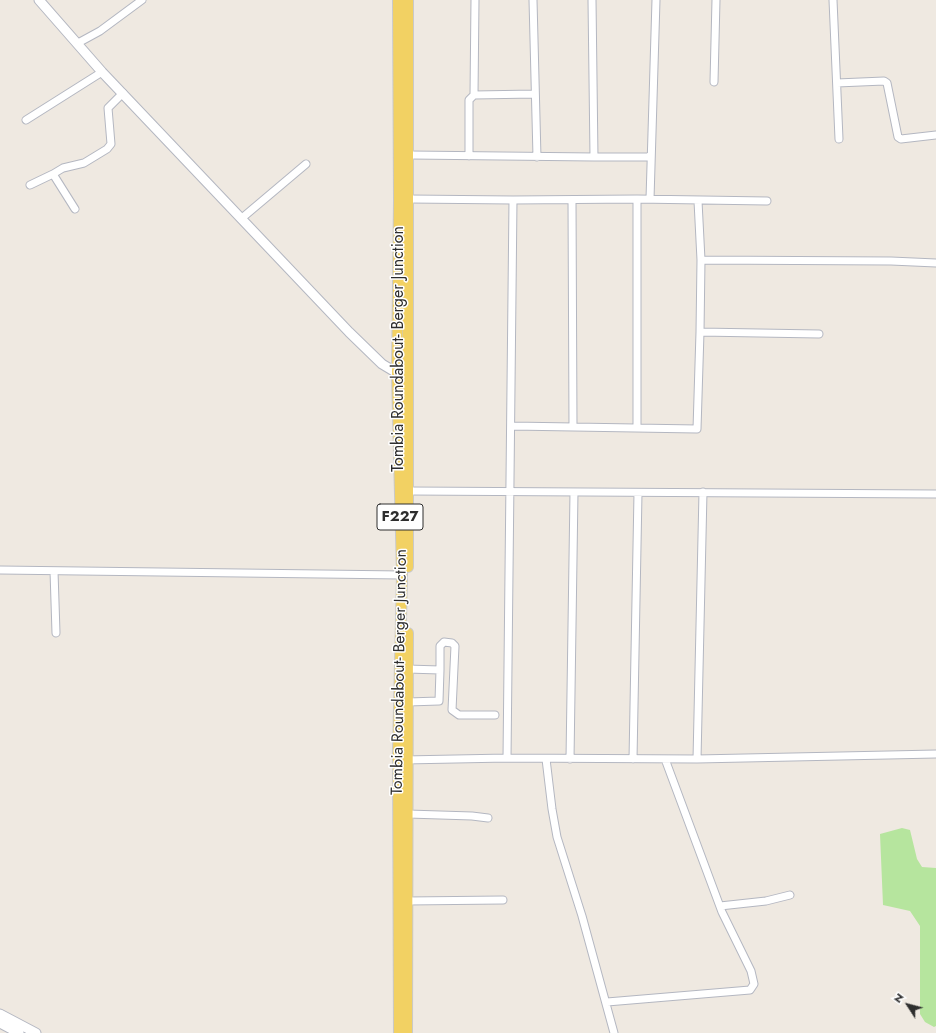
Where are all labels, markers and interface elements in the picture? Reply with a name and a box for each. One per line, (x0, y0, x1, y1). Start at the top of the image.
street label: Tombia Roundabout- Berger Junction (389, 226, 409, 472)
road number: F227 (377, 504, 423, 530)
street label: Tombia Roundabout- Berger Junction (388, 549, 412, 795)
north arrow (888, 985, 928, 1025)
text: N (889, 990, 907, 1006)

